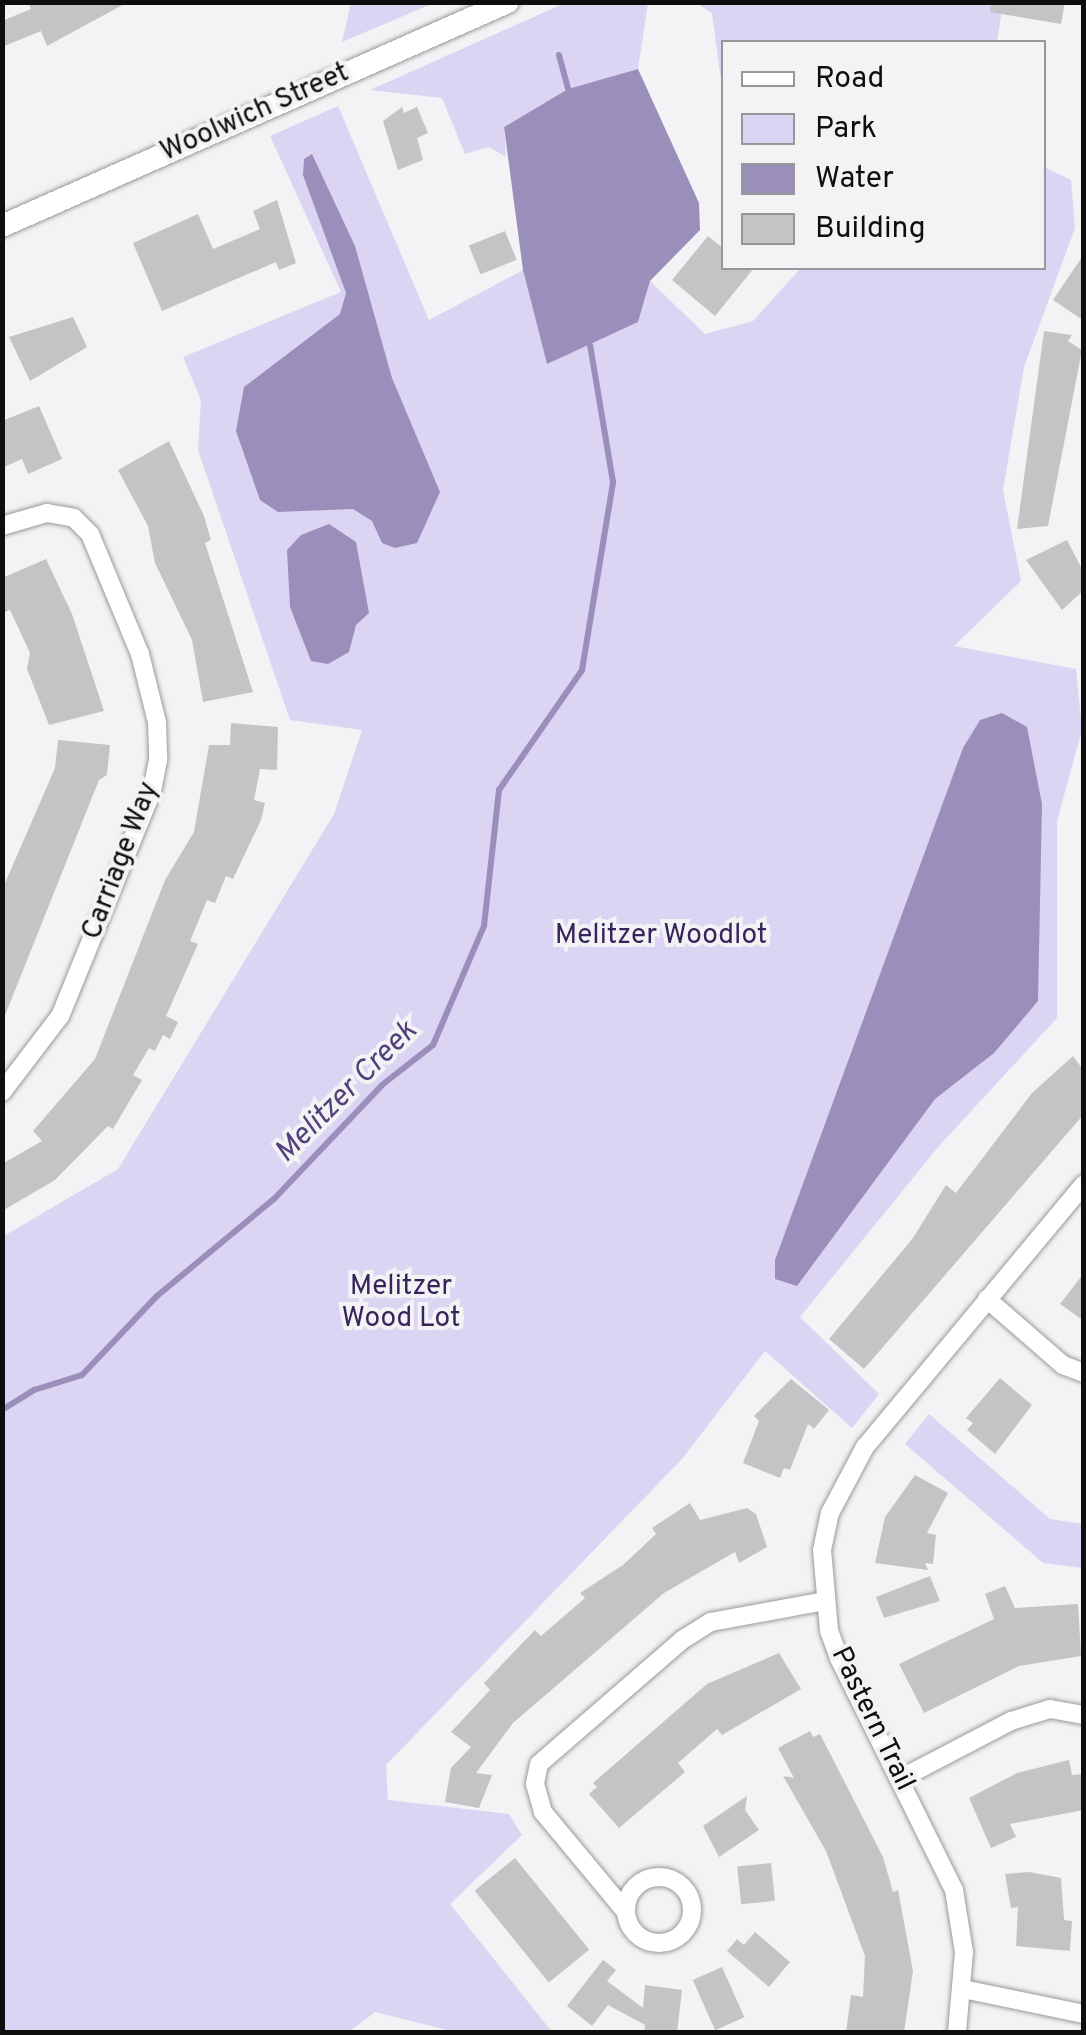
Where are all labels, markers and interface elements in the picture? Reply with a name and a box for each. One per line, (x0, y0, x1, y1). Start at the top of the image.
legend (721, 40, 1046, 270)
street label: Woolwich Street (156, 56, 354, 170)
text: Road (815, 61, 884, 98)
text: Park (815, 111, 877, 148)
text: Water (815, 161, 894, 198)
text: Building (815, 211, 926, 248)
street label: Carriage Way (75, 777, 167, 945)
park label: Melitzer Woodlot (554, 919, 768, 953)
water label: Melitzer Creek (268, 1014, 426, 1172)
park label: Melitzer Wood Lot (342, 1270, 460, 1336)
street label: Pastern Trail (823, 1641, 921, 1797)

